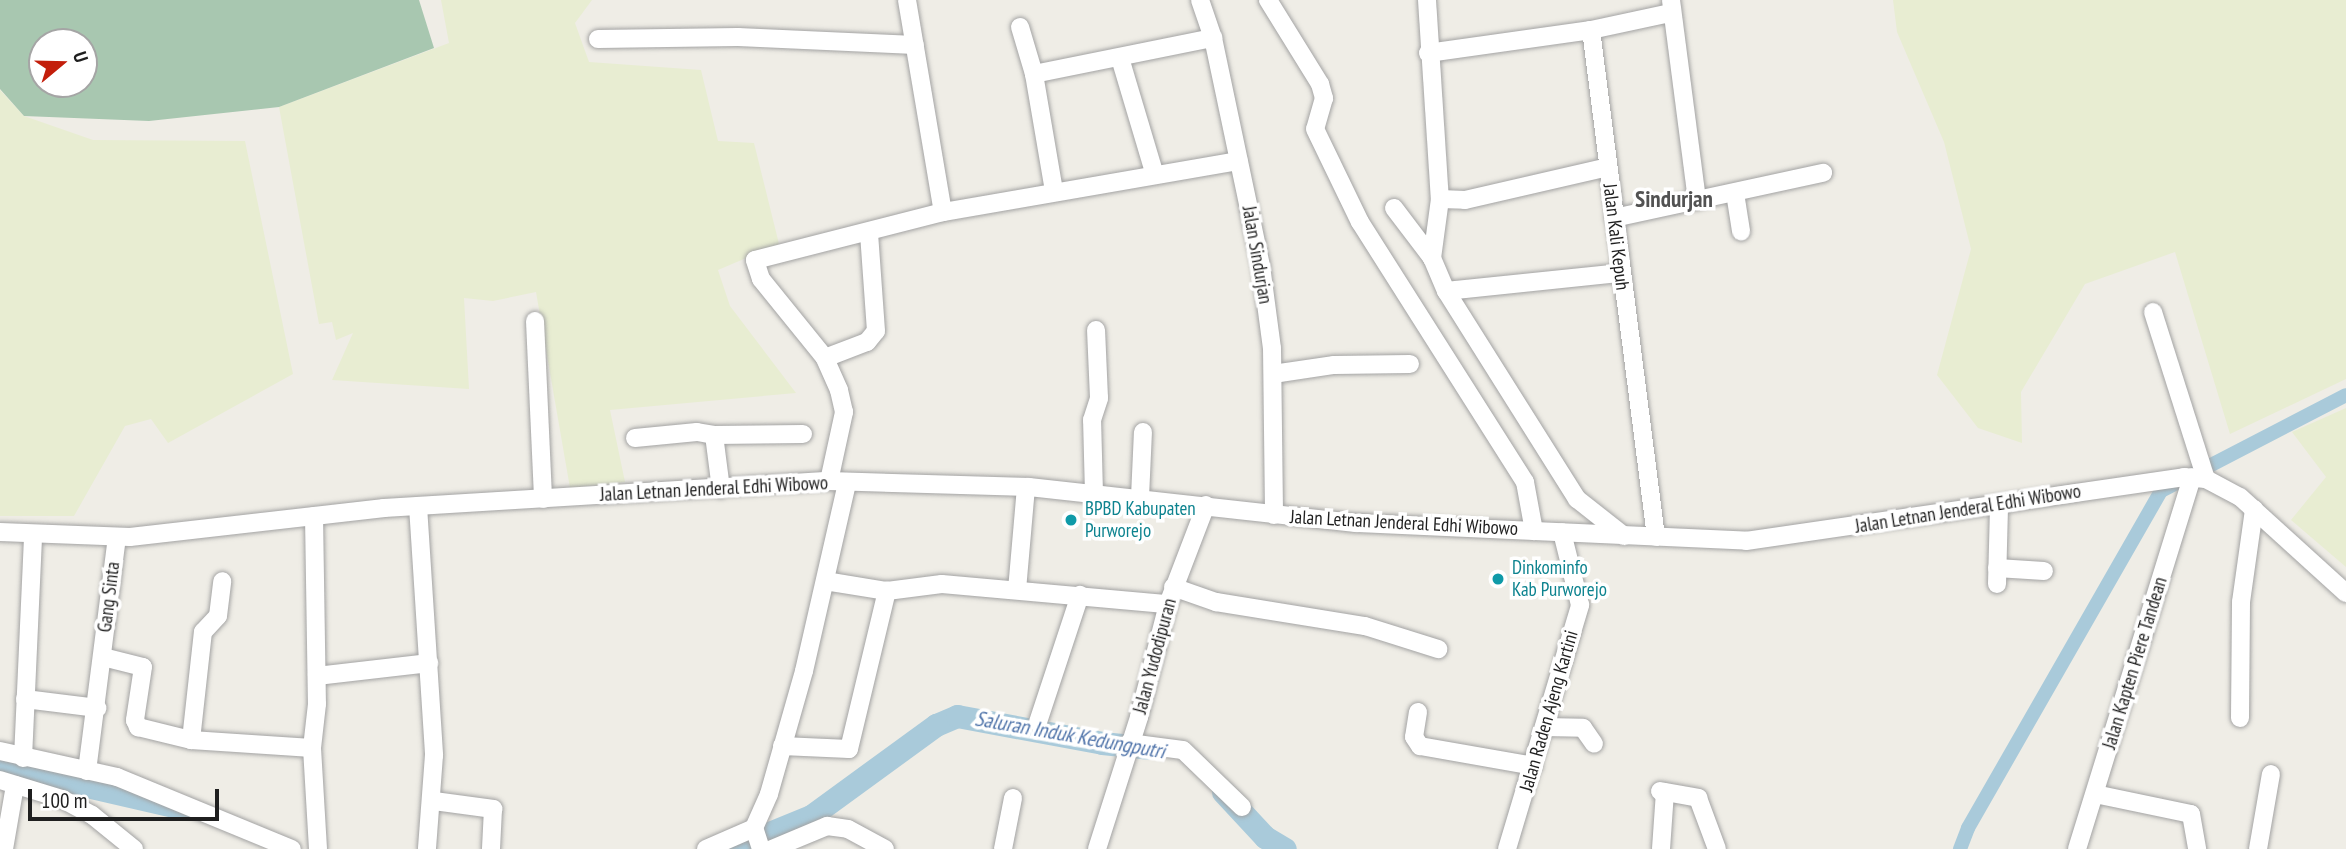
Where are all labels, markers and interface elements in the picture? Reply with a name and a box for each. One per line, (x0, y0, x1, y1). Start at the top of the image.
north arrow (28, 28, 98, 98)
text: U (68, 48, 94, 65)
street label: Jalan Kali Kepuh (1598, 182, 1634, 292)
district label: Sindurjan (1635, 185, 1713, 213)
street label: Jalan Sindurjan (1237, 204, 1277, 306)
street label: Jalan Letnan Jenderal Edhi Wibowo (599, 472, 829, 506)
street label: Jalan Letnan Jenderal Edhi Wibowo (1853, 480, 2083, 538)
place label: BPBD Kabupaten Purworejo (1085, 498, 1196, 542)
street label: Jalan Letnan Jenderal Edhi Wibowo (1289, 506, 1519, 540)
marker: BPBD Kabupaten Purworejo (1063, 512, 1079, 528)
place label: Dinkominfo Kab Purworejo (1512, 557, 1607, 601)
street label: Gang Sinta (93, 560, 125, 634)
marker: Dinkominfo Kab Purworejo (1490, 571, 1506, 587)
street label: Jalan Kapten Piere Tandean (2098, 574, 2172, 752)
street label: Jalan Yudodipuran (1129, 596, 1181, 716)
street label: Jalan Raden Ajeng Kartini (1515, 627, 1583, 795)
water label: Saluran Induk Kedungputri (973, 706, 1167, 764)
scale bar (32, 776, 222, 820)
text: 100 m (41, 787, 87, 814)

